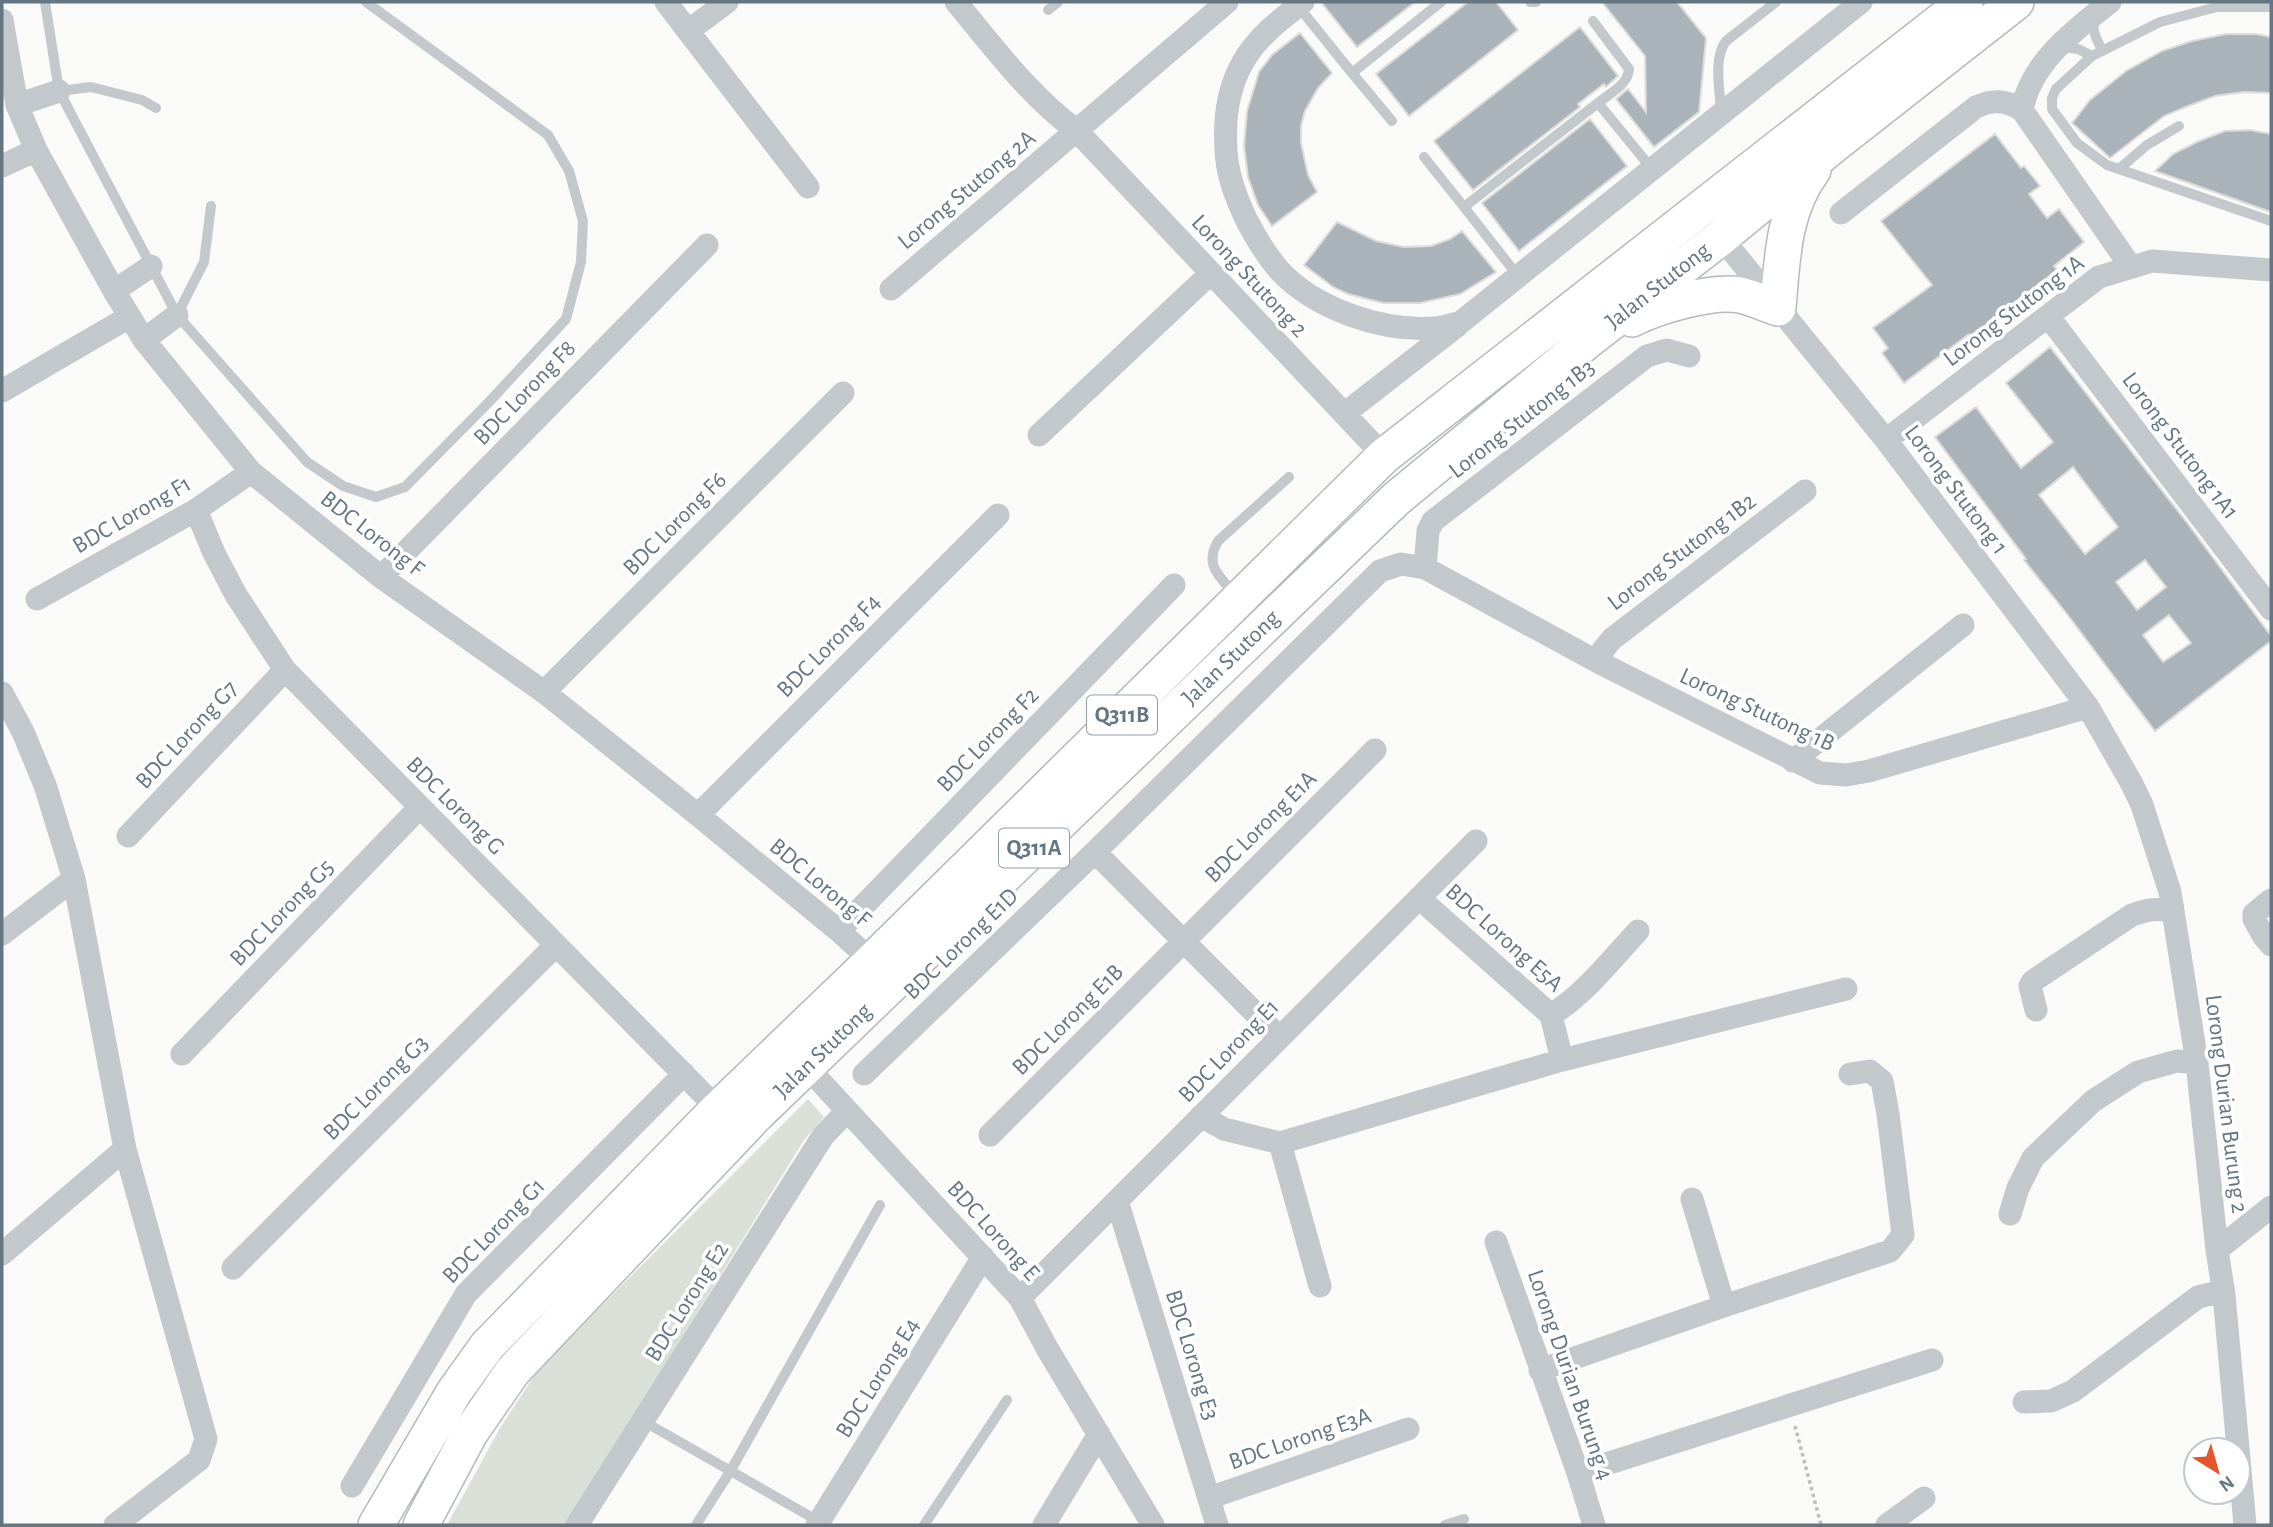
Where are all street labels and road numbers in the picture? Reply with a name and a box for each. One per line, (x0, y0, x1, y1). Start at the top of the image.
street label: Lorong Stutong 2A (894, 126, 1040, 254)
street label: Lorong Stutong 2 (1187, 210, 1312, 342)
street label: Jalan Stutong (1601, 238, 1715, 334)
street label: Lorong Stutong 1A (1939, 251, 2089, 371)
street label: BDC Lorong F8 (469, 336, 581, 450)
street label: Lorong Stutong 1B3 (1445, 355, 1599, 483)
street label: Lorong Stutong 1A1 (2117, 368, 2243, 524)
street label: Lorong Stutong 1 (1900, 421, 2012, 559)
street label: BDC Lorong F6 (619, 468, 731, 580)
street label: BDC Lorong F1 (69, 472, 195, 558)
street label: BDC Lorong F (316, 486, 429, 582)
street label: Lorong Stutong 1B2 (1603, 489, 1761, 615)
street label: BDC Lorong F4 (773, 590, 885, 702)
street label: Jalan Stutong (1178, 606, 1285, 710)
street label: Lorong Stutong 1B (1676, 664, 1838, 756)
street label: BDC Lorong G7 (131, 676, 243, 794)
street label: BDC Lorong F2 (933, 683, 1043, 797)
road number: Q311B (1087, 695, 1157, 734)
street label: BDC Lorong G (401, 752, 509, 860)
street label: BDC Lorong E1A (1201, 766, 1322, 887)
road number: Q311A (999, 828, 1069, 868)
street label: BDC Lorong F (765, 834, 876, 932)
street label: BDC Lorong G5 (226, 855, 338, 971)
street label: BDC Lorong E5A (1441, 879, 1567, 997)
street label: BDC Lorong E1D (899, 884, 1023, 1004)
street label: BDC Lorong E1B (1008, 960, 1128, 1080)
street label: Lorong Durian Burung 2 (2201, 993, 2251, 1215)
street label: BDC Lorong E1 (1174, 995, 1284, 1107)
street label: Jalan Stutong (770, 999, 877, 1103)
street label: BDC Lorong G3 (319, 1031, 433, 1145)
street label: BDC Lorong G1 (438, 1174, 550, 1288)
street label: BDC Lorong E (942, 1177, 1044, 1286)
street label: BDC Lorong E2 (641, 1238, 733, 1366)
street label: Lorong Durian Burung 4 (1523, 1267, 1617, 1483)
street label: BDC Lorong E3 (1161, 1287, 1223, 1423)
street label: BDC Lorong E4 (832, 1314, 924, 1442)
street label: BDC Lorong E3A (1226, 1403, 1374, 1475)

